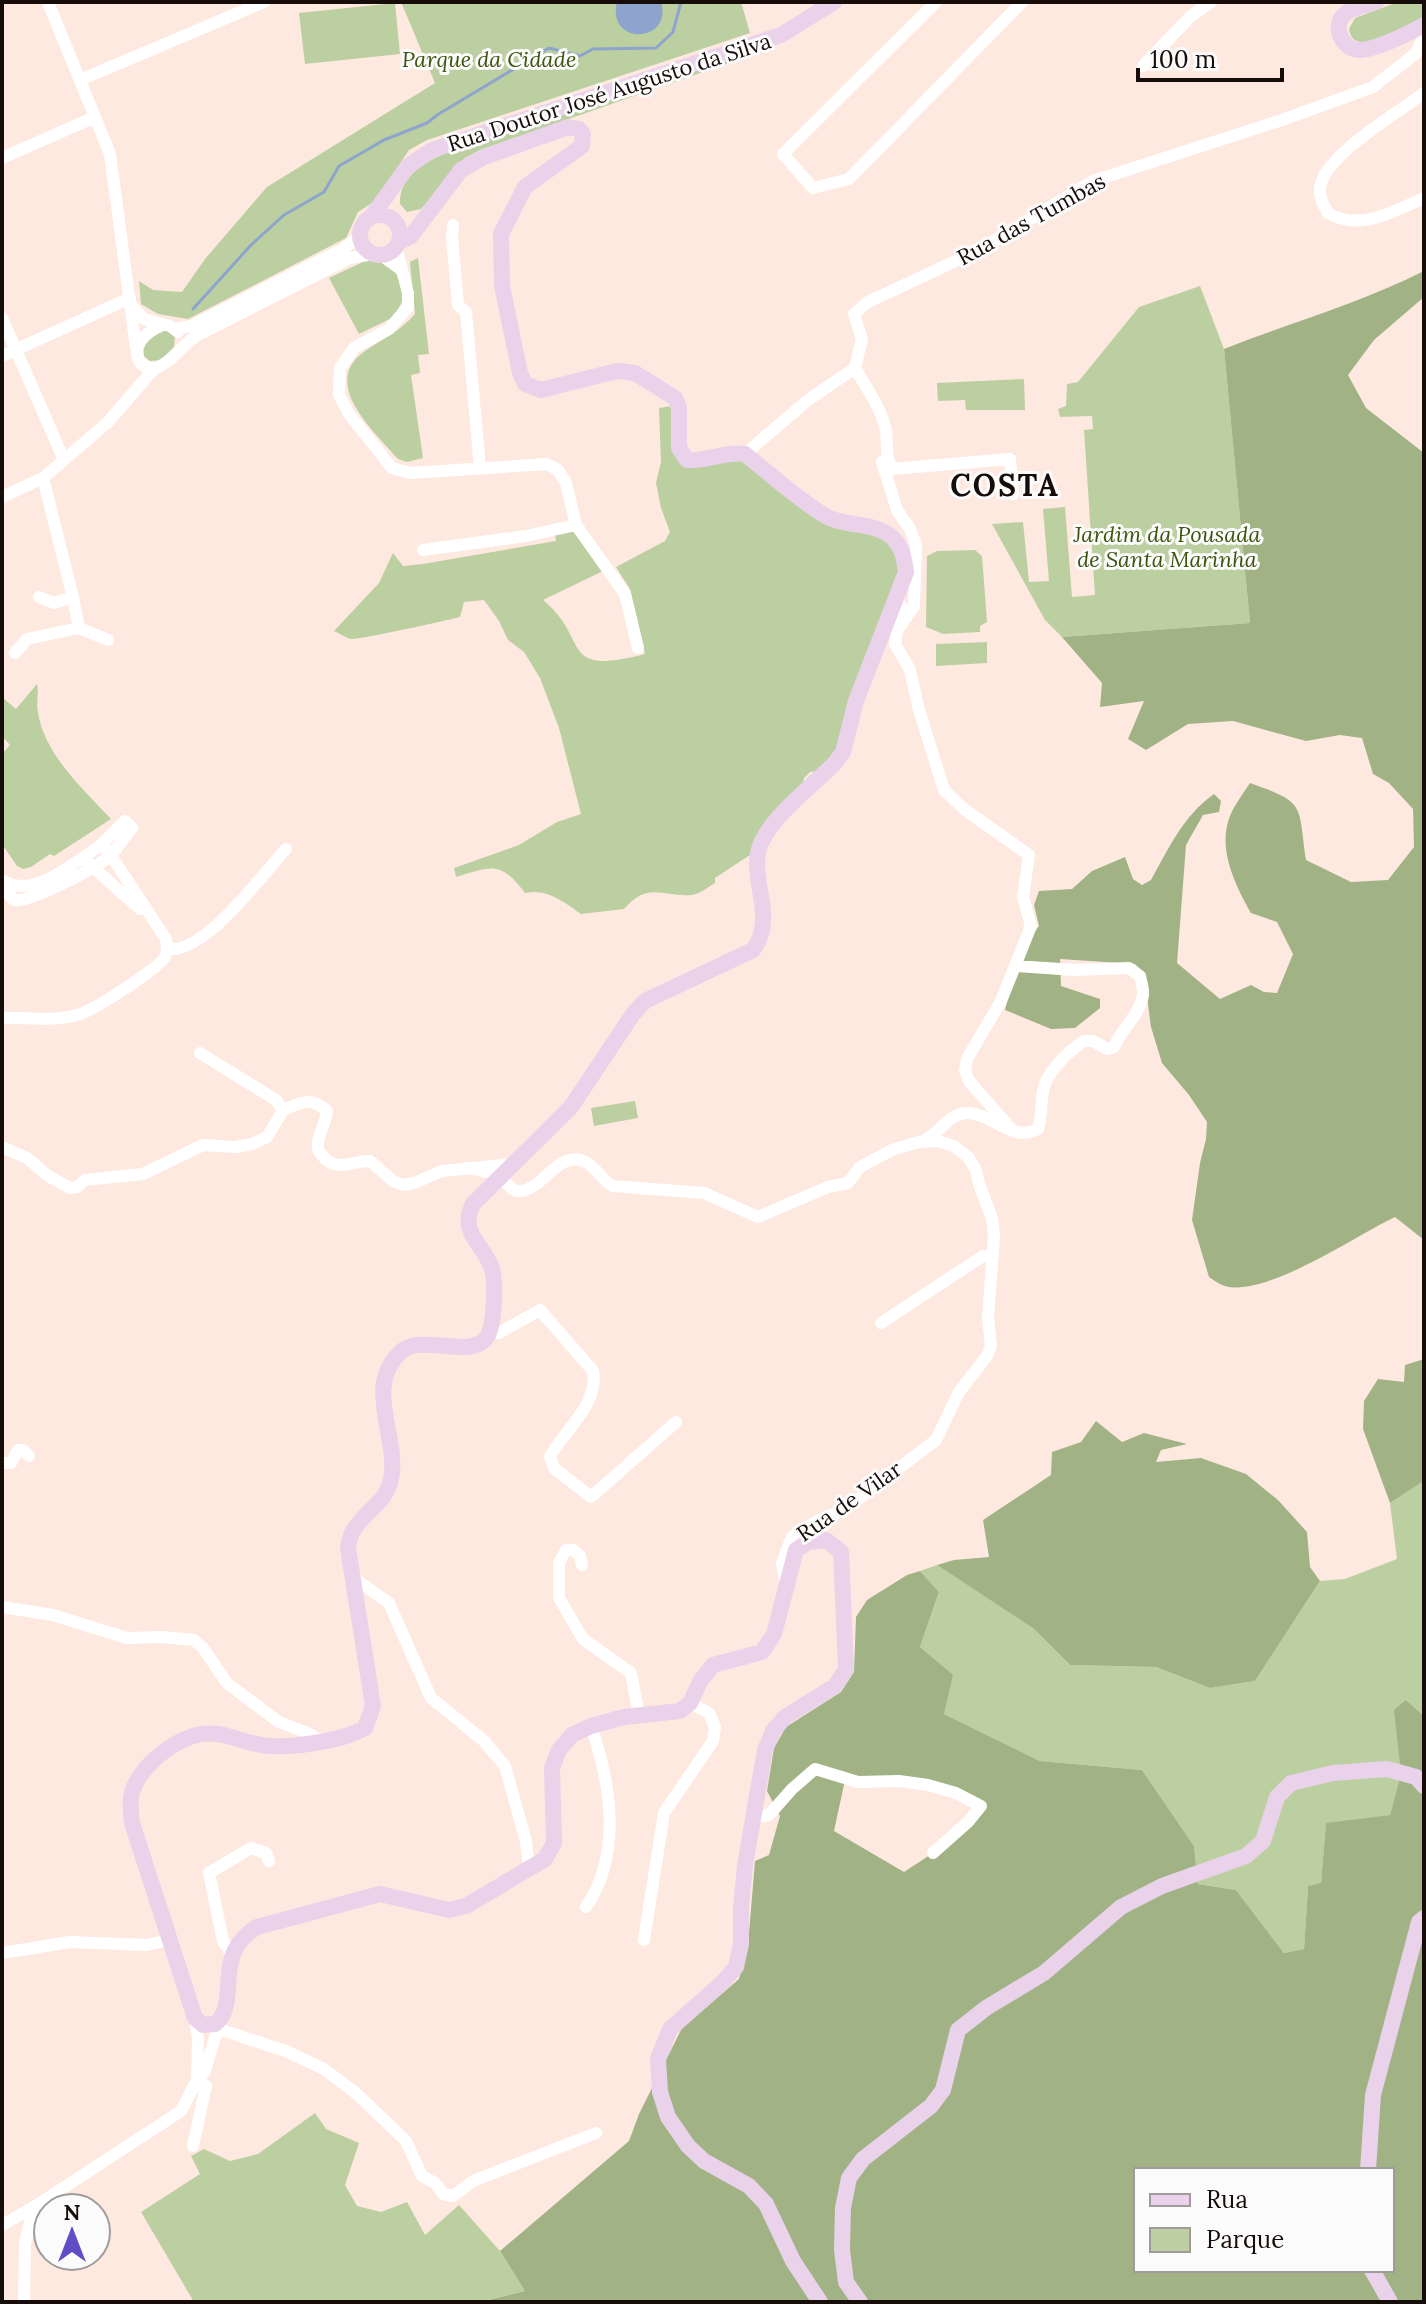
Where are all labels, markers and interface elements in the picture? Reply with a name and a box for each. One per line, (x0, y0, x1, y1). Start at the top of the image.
street label: Rua Doutor José Augusto da Silva (444, 26, 774, 158)
scale bar (1138, 32, 1282, 82)
text: 100 m (1150, 44, 1216, 75)
park label: Parque da Cidade (402, 45, 576, 73)
street label: Rua das Tumbas (952, 167, 1110, 271)
district label: COSTA (950, 466, 1060, 504)
park label: Jardim da Pousada de Santa Marinha (1072, 520, 1261, 573)
street label: Rua de Vilar (791, 1454, 907, 1547)
legend (1134, 2168, 1394, 2272)
text: Rua (1206, 2184, 1248, 2215)
north arrow (32, 2192, 112, 2272)
text: N (63, 2198, 81, 2226)
text: Parque (1206, 2224, 1284, 2255)

